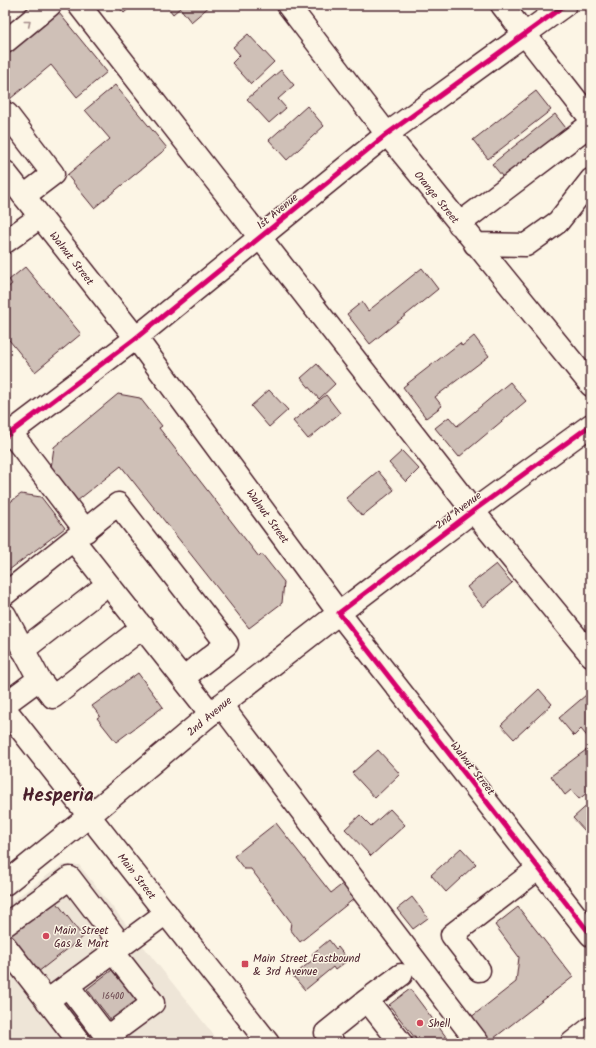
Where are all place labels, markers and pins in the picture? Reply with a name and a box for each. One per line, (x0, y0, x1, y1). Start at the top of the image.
place label: Main Street Gas & Mart (54, 922, 110, 953)
marker: Main Street Gas & Mart (41, 931, 51, 941)
place label: Main Street Eastbound & 3rd Avenue (253, 950, 360, 981)
marker: Main Street Eastbound & 3rd Avenue (240, 959, 250, 969)
place label: Shell (428, 1015, 450, 1033)
marker: Shell (415, 1018, 425, 1028)

